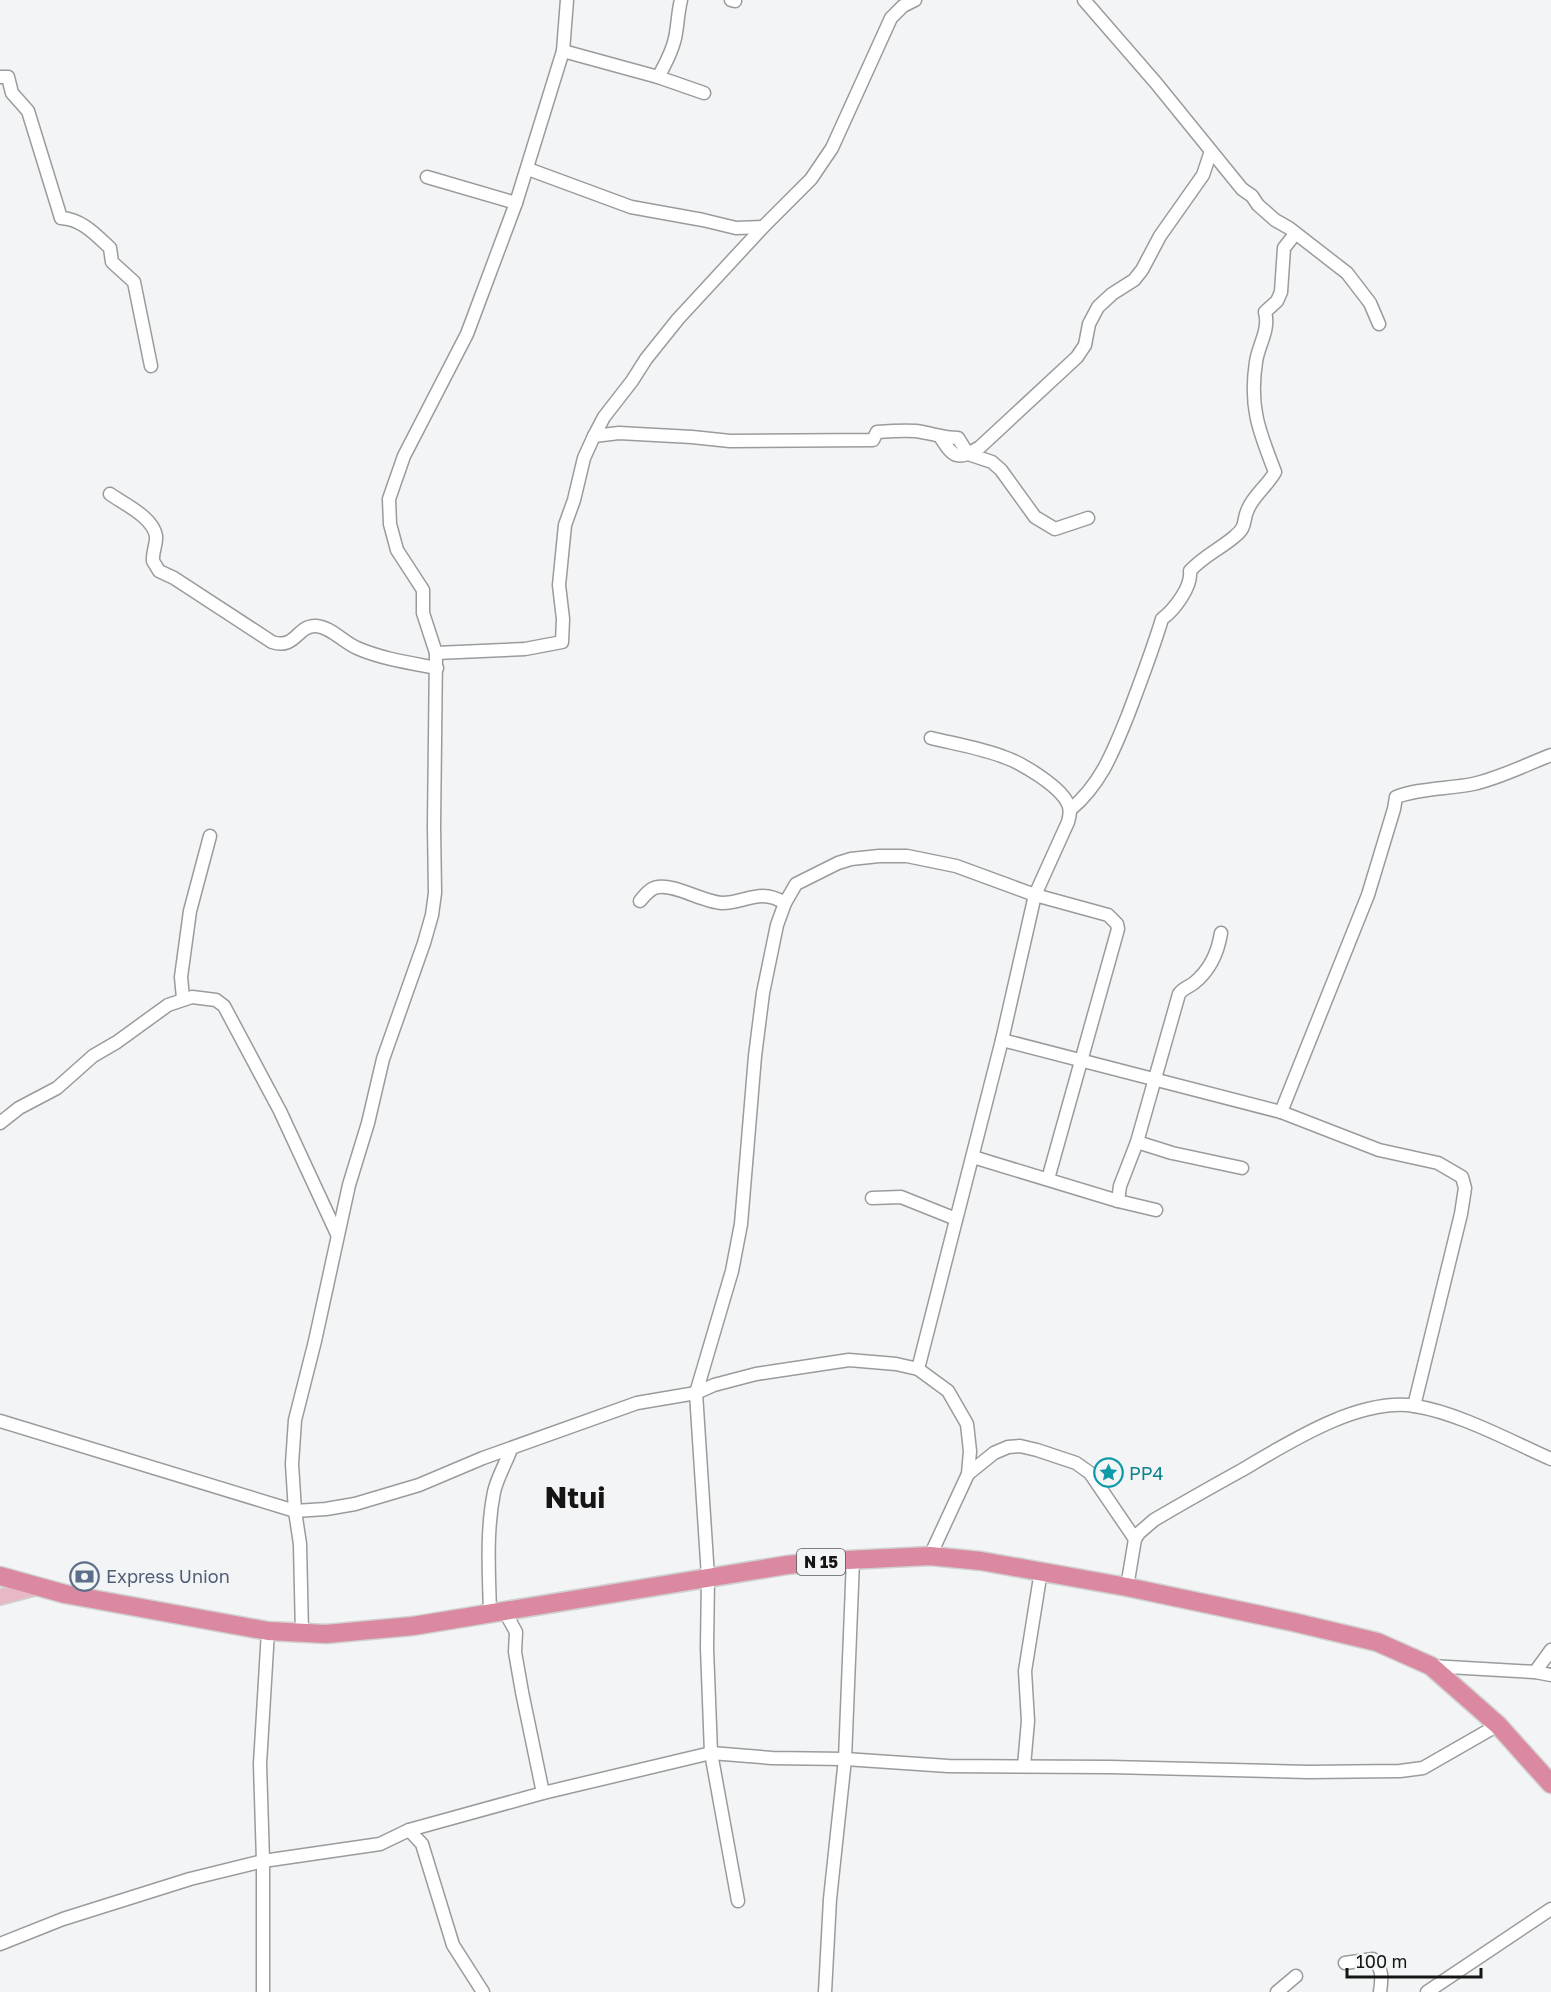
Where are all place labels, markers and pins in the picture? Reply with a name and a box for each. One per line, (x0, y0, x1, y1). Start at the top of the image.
place icon: PP4 (1092, 1457, 1124, 1489)
place label: PP4 (1129, 1462, 1164, 1484)
bank icon: Express Union (69, 1560, 101, 1592)
place label: Express Union (106, 1565, 230, 1587)

